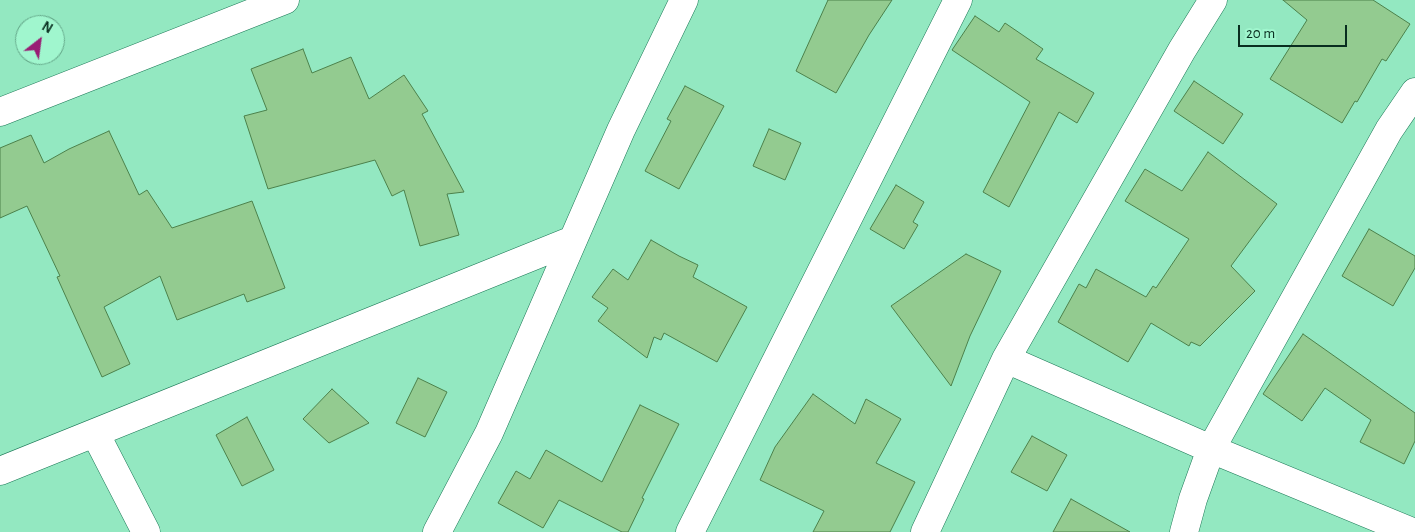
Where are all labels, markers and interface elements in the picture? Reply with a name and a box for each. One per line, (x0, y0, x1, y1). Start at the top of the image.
north arrow (15, 15, 65, 65)
scale bar (1240, 15, 1349, 47)
text: N (39, 19, 55, 36)
text: 20 m (1246, 26, 1275, 41)

